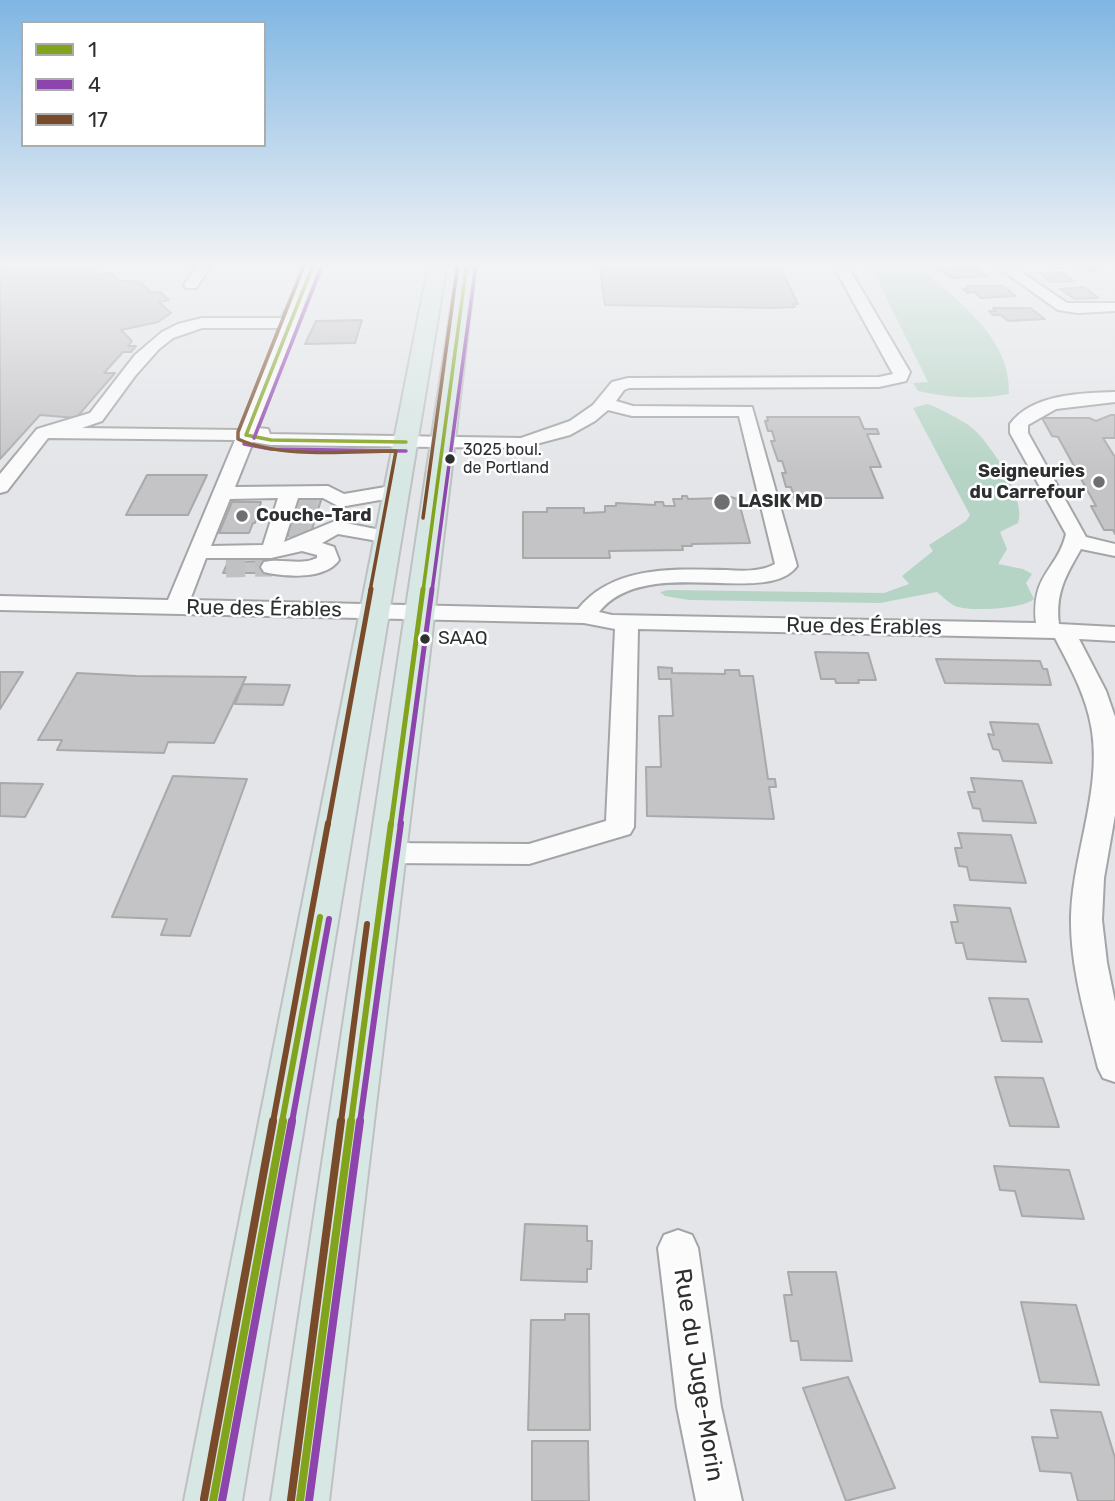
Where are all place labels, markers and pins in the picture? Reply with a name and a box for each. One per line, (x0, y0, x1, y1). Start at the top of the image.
place label: 3025 boul. de Portland (463, 440, 549, 478)
marker: 3025 boul. de Portland (443, 452, 457, 466)
place label: Seigneuries du Carrefour (970, 461, 1085, 504)
marker: Seigneuries du Carrefour (1091, 474, 1107, 490)
place label: LASIK MD (738, 491, 823, 513)
marker: LASIK MD (712, 492, 732, 512)
place label: Couche-Tard (256, 505, 372, 527)
marker: Couche-Tard (234, 508, 250, 524)
place label: SAAQ (438, 628, 488, 650)
marker: SAAQ (418, 632, 432, 646)

